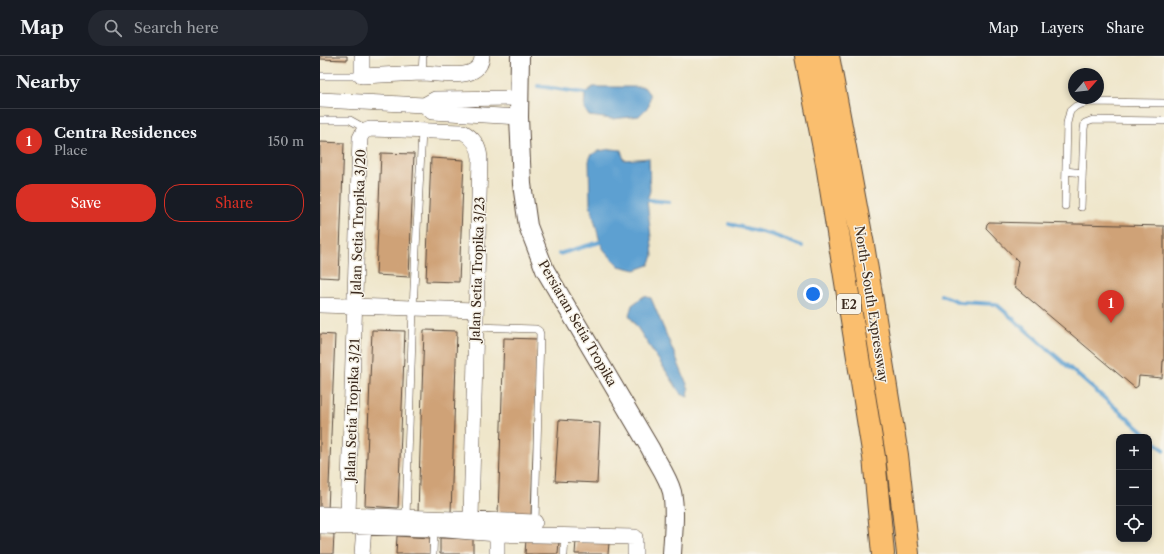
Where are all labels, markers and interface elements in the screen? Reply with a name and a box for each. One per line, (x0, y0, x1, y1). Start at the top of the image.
search box (88, 10, 368, 46)
text: Map (20, 16, 64, 39)
icon: search (102, 17, 124, 39)
text: Search here (134, 18, 219, 37)
text: Map (988, 19, 1018, 37)
text: Layers (1040, 19, 1084, 37)
text: Share (1106, 19, 1144, 37)
north arrow (1068, 68, 1104, 104)
text: Nearby (16, 72, 80, 92)
text: Centra Residences (54, 123, 197, 142)
text: 1 (26, 133, 32, 149)
text: 150 m (268, 133, 304, 149)
text: Place (54, 142, 87, 158)
street label: Jalan Setia Tropika 3/20 (347, 149, 369, 297)
button: Save (16, 184, 156, 222)
button: Share (164, 184, 304, 222)
street label: Jalan Setia Tropika 3/23 (466, 196, 488, 344)
street label: North–South Expressway (852, 224, 892, 384)
street label: Persiaran Setia Tropika (535, 257, 621, 389)
your location (803, 284, 823, 304)
pin: 1 (1098, 290, 1124, 323)
road number: E2 (837, 294, 861, 314)
street label: Jalan Setia Tropika 3/21 (341, 338, 363, 484)
map controls (1116, 434, 1152, 542)
button: + (1116, 434, 1152, 470)
button: − (1116, 470, 1152, 506)
button: locate (1116, 506, 1152, 542)

